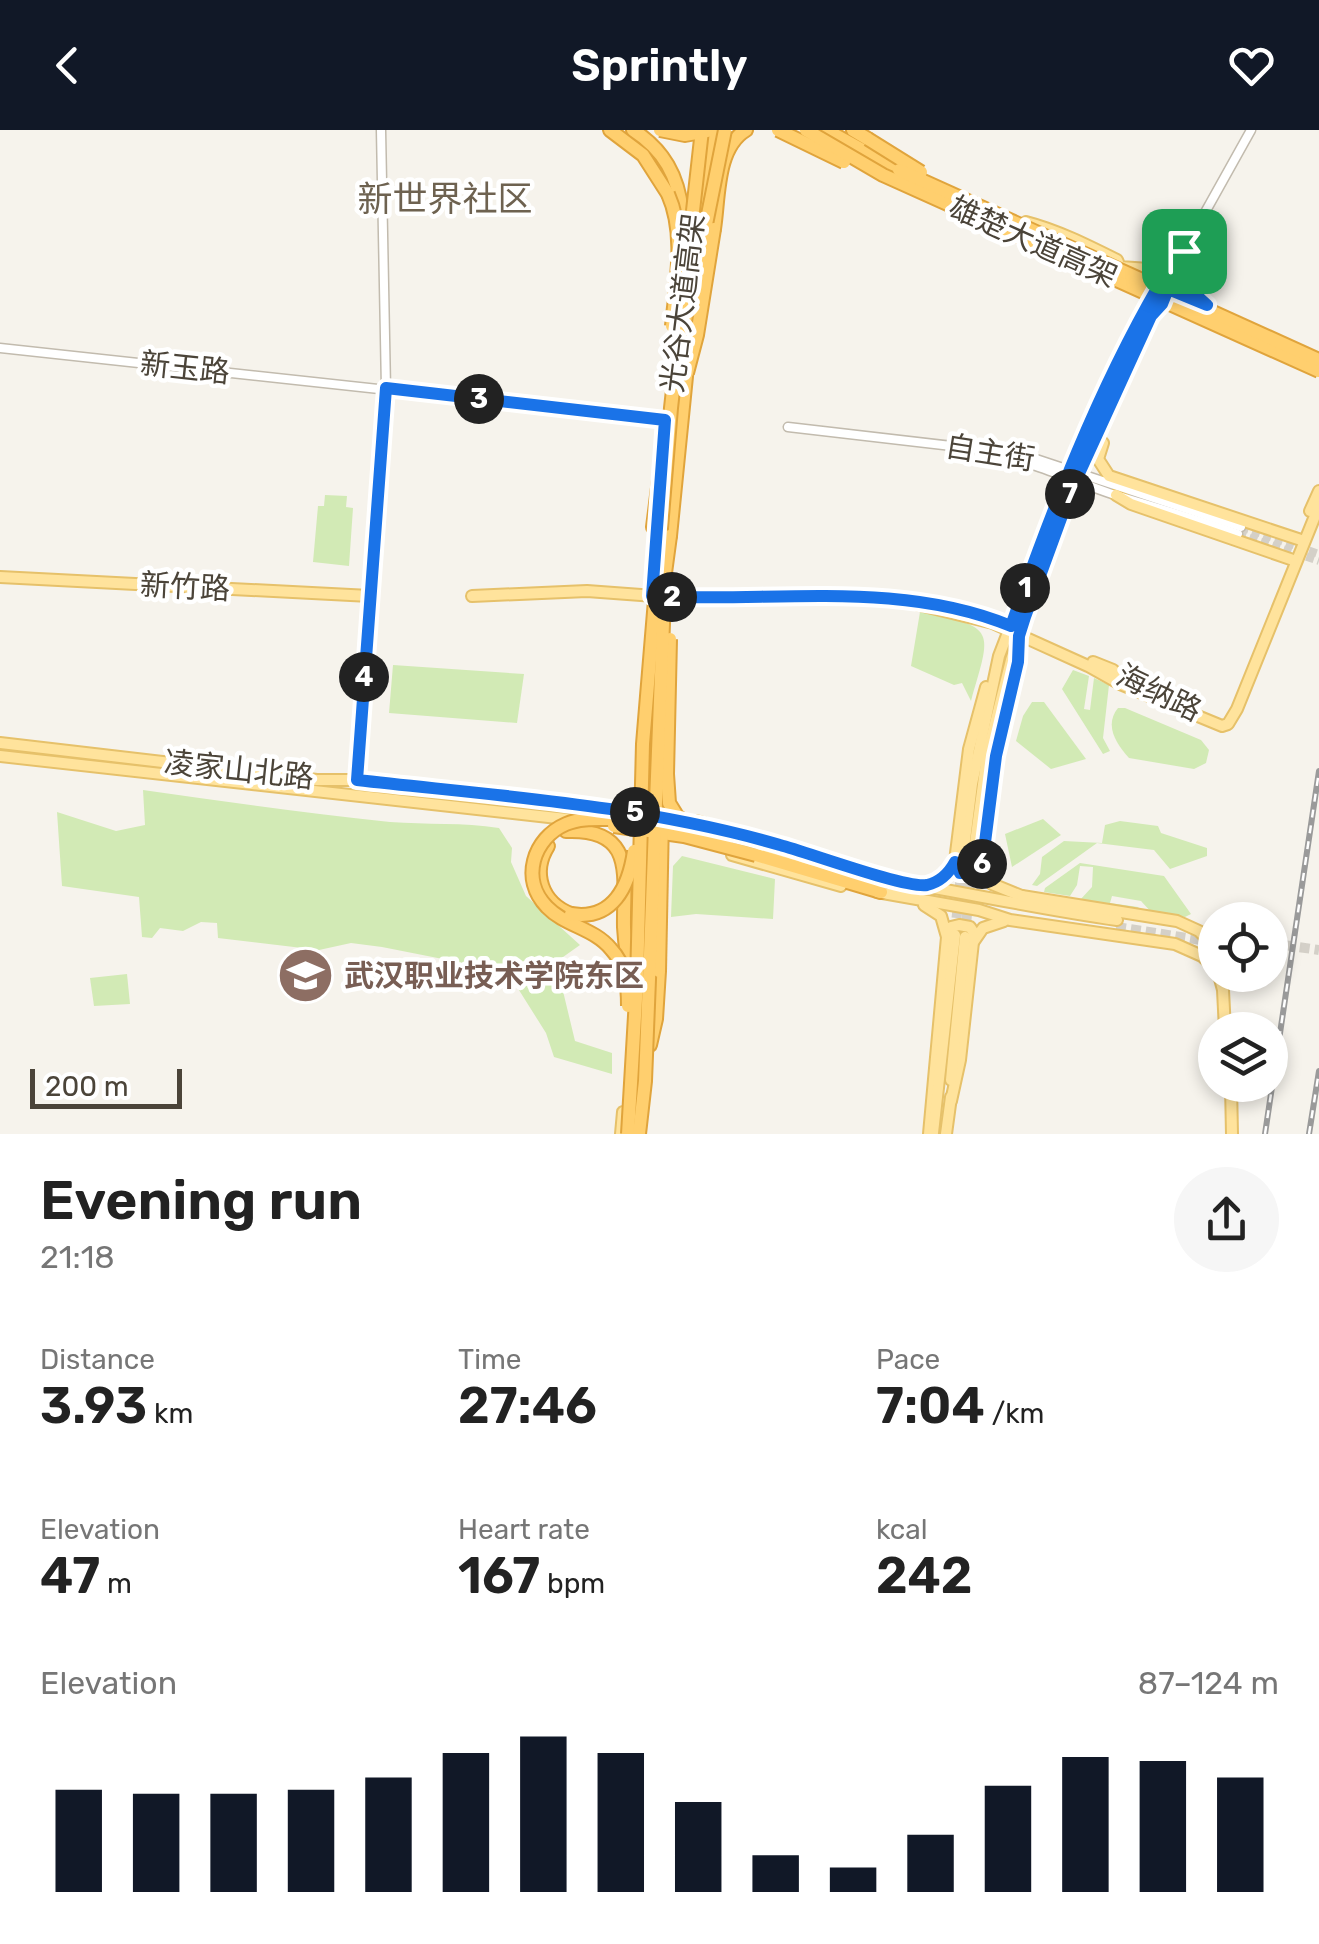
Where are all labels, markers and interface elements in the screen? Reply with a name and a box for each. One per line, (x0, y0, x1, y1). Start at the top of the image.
icon: back (40, 38, 95, 93)
icon: heart (1224, 38, 1279, 93)
text: Sprintly (571, 39, 748, 92)
district label: 新世界社区 (357, 178, 533, 220)
street label: 雄楚大道高架 (943, 189, 1123, 295)
pin (1142, 209, 1227, 294)
street label: 光谷大道高架 (654, 211, 712, 395)
icon: arrive (1157, 224, 1212, 279)
street label: 新玉路 (138, 345, 232, 391)
pin: 3 (454, 374, 504, 424)
text: 3 (470, 382, 488, 415)
street label: 自主街 (943, 428, 1037, 478)
pin: 7 (1045, 469, 1095, 519)
text: 7 (1062, 477, 1078, 510)
pin: 1 (1000, 563, 1050, 613)
street label: 新竹路 (139, 567, 231, 607)
text: 1 (1018, 571, 1032, 604)
pin: 2 (647, 572, 697, 622)
text: 2 (663, 580, 681, 613)
pin: 4 (339, 652, 389, 702)
street label: 海纳路 (1111, 657, 1207, 729)
text: 4 (354, 660, 374, 693)
street label: 凌家山北路 (163, 744, 315, 796)
pin: 5 (610, 787, 660, 837)
text: 5 (626, 795, 644, 828)
pin: 6 (957, 839, 1007, 889)
text: 6 (973, 847, 991, 880)
map controls (1198, 902, 1288, 1102)
button: locate (1198, 902, 1288, 992)
school or university icon: 武汉职业技术学院东区 (275, 946, 335, 1006)
place label: 武汉职业技术学院东区 (344, 958, 644, 994)
button: layers (1198, 1012, 1288, 1102)
scale bar (30, 1064, 182, 1108)
text: 200 m (45, 1070, 129, 1103)
button: share (1174, 1167, 1279, 1272)
text: Evening run (40, 1168, 362, 1233)
text: 21:18 (40, 1238, 115, 1276)
text: Distance (40, 1343, 155, 1376)
text: Time (458, 1343, 521, 1376)
text: Pace (876, 1343, 940, 1376)
text: 3.93 (40, 1376, 147, 1436)
text: 27:46 (458, 1376, 597, 1436)
text: 7:04 (876, 1376, 985, 1436)
text: km (147, 1397, 193, 1430)
text: /km (985, 1397, 1045, 1430)
text: Elevation (40, 1513, 160, 1546)
text: Heart rate (458, 1513, 590, 1546)
text: kcal (876, 1513, 927, 1546)
text: 47 (40, 1546, 100, 1606)
text: 167 (458, 1546, 540, 1606)
text: 242 (876, 1546, 972, 1606)
text: m (100, 1567, 132, 1600)
text: bpm (540, 1567, 605, 1600)
text: Elevation (40, 1664, 177, 1702)
text: 87–124 m (1138, 1664, 1279, 1702)

